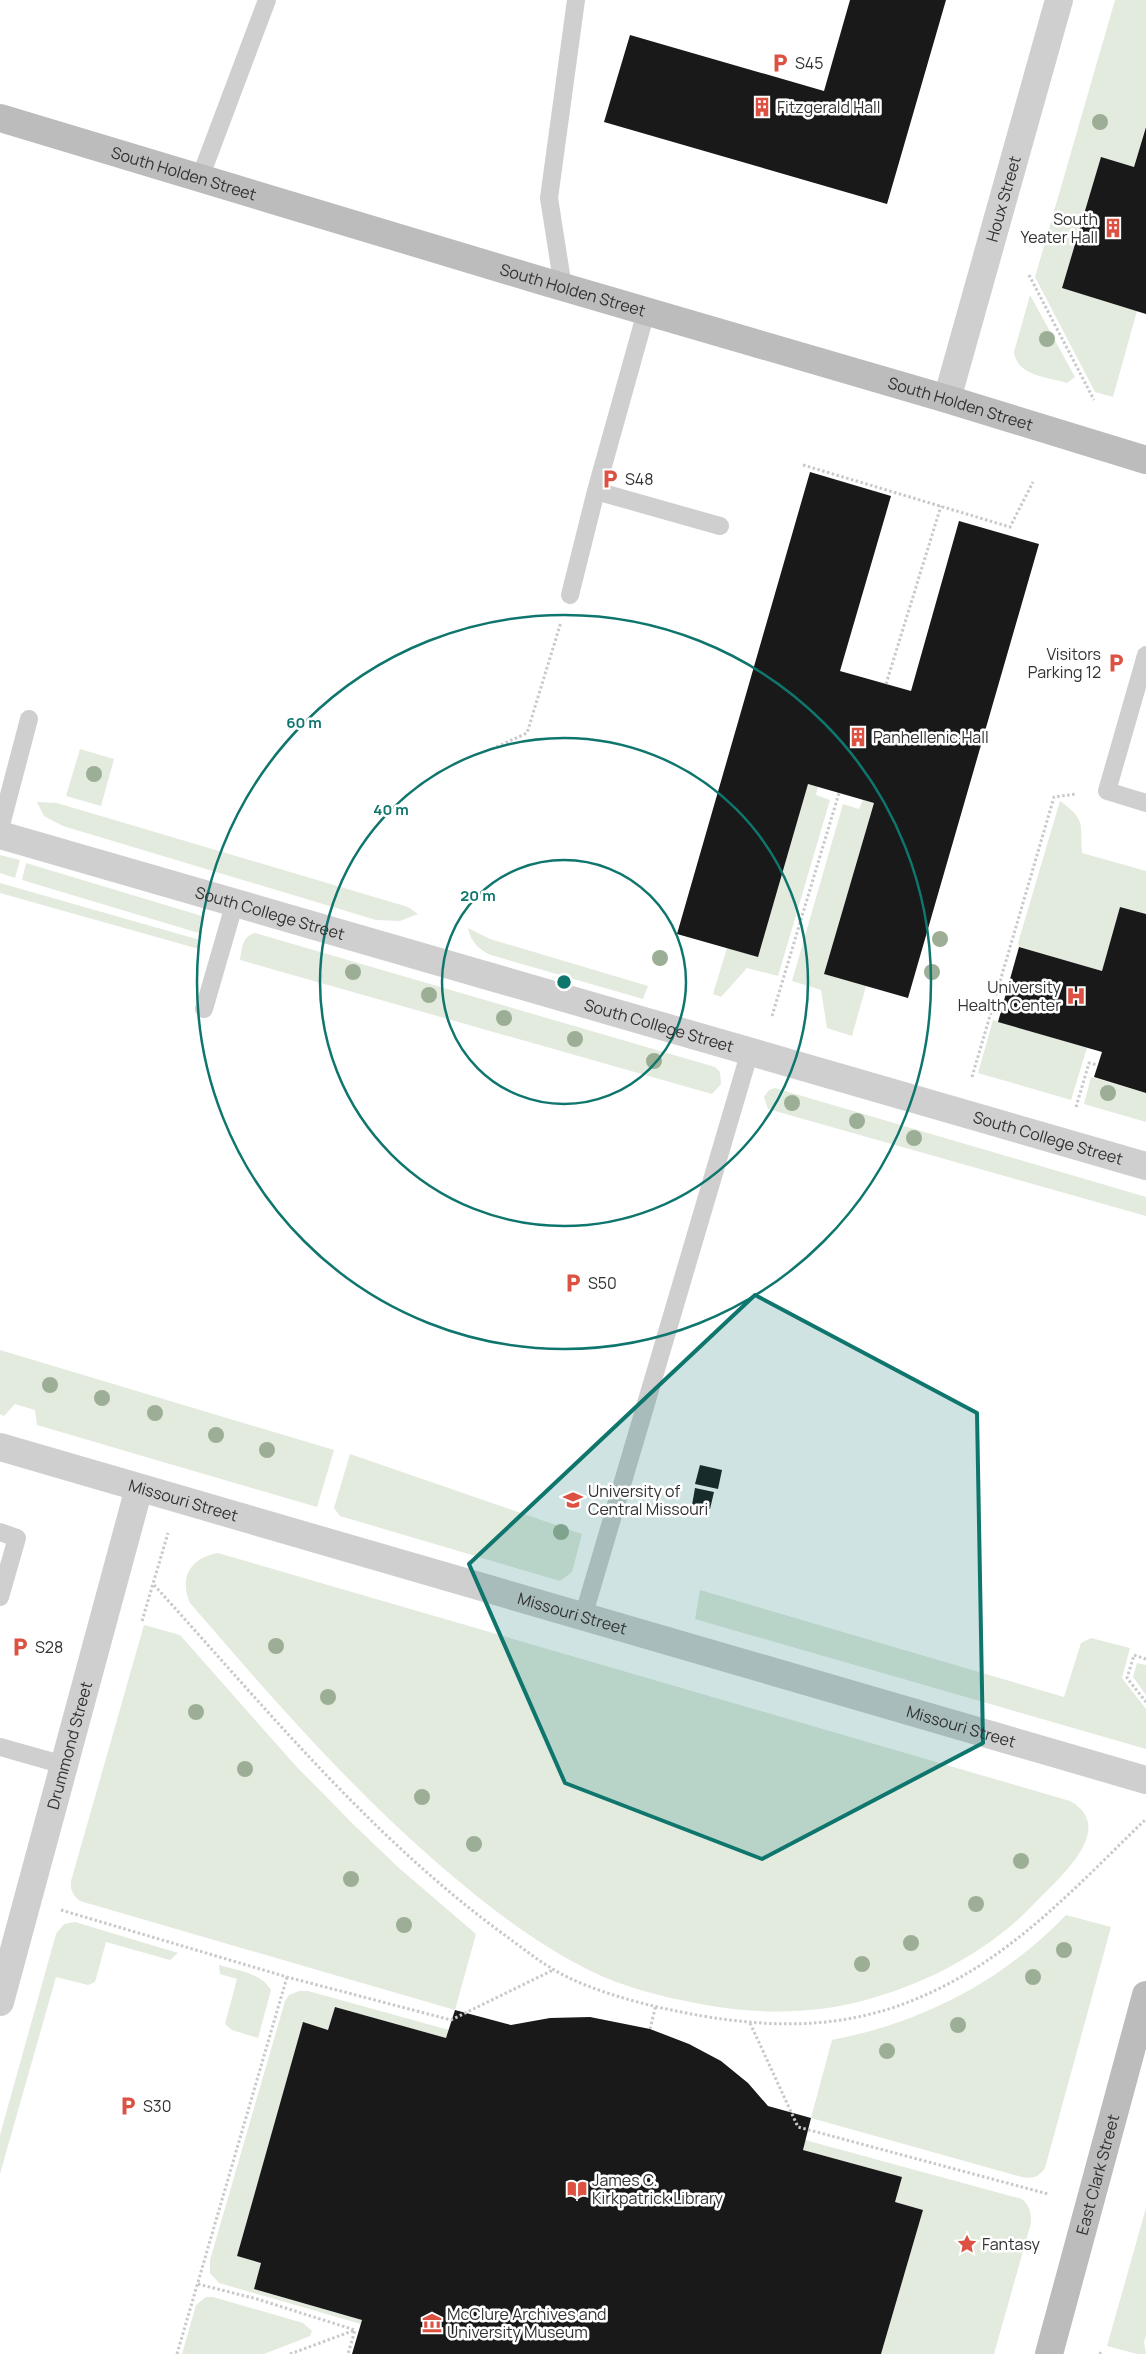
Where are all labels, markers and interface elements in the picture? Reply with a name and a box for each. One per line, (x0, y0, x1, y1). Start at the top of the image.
parking icon: S45 (769, 52, 791, 74)
place label: S45 (795, 52, 824, 74)
building icon: Fitzgerald Hall (751, 96, 773, 118)
place label: Fitzgerald Hall (777, 96, 881, 118)
street label: South Holden Street (109, 141, 259, 205)
street label: Houx Street (981, 153, 1026, 244)
place label: South Yeater Hall (1021, 208, 1098, 248)
building icon: South Yeater Hall (1102, 217, 1124, 239)
street label: South Holden Street (497, 258, 648, 321)
street label: South Holden Street (885, 371, 1036, 436)
parking icon: S48 (599, 468, 621, 490)
place label: S48 (625, 468, 654, 490)
place label: Visitors Parking 12 (1028, 643, 1101, 683)
parking icon: Visitors Parking 12 (1105, 652, 1127, 674)
text: 60 m (286, 712, 322, 733)
building icon: Panhellenic Hall (847, 726, 869, 748)
place label: Panhellenic Hall (873, 726, 989, 748)
text: 40 m (373, 799, 409, 820)
street label: South College Street (193, 881, 347, 945)
text: 20 m (460, 885, 496, 906)
centre of rings (555, 973, 573, 991)
place label: University Health Center (958, 976, 1062, 1016)
hospital icon: University Health Center (1065, 985, 1087, 1007)
street label: South College Street (582, 993, 737, 1057)
street label: South College Street (971, 1106, 1126, 1170)
parking icon: S50 (562, 1272, 584, 1294)
place label: S50 (588, 1272, 617, 1294)
street label: Missouri Street (126, 1474, 241, 1527)
place label: University of Central Missouri (588, 1480, 708, 1520)
school or university icon: University of Central Missouri (562, 1489, 584, 1511)
street label: Missouri Street (515, 1587, 630, 1640)
parking icon: S28 (9, 1636, 31, 1658)
place label: S28 (35, 1636, 63, 1658)
street label: Drummond Street (42, 1679, 97, 1812)
street label: Missouri Street (904, 1700, 1018, 1753)
parking icon: S30 (117, 2095, 139, 2117)
place label: S30 (143, 2095, 171, 2117)
street label: East Clark Street (1071, 2112, 1124, 2237)
place label: James C. Kirkpatrick Library (592, 2169, 724, 2209)
library icon: James C. Kirkpatrick Library (566, 2178, 588, 2200)
place icon: Fantasy (956, 2233, 978, 2255)
place label: Fantasy (982, 2233, 1041, 2255)
place label: McClure Archives and University Museum (447, 2303, 607, 2343)
museum icon: McClure Archives and University Museum (421, 2312, 443, 2334)

